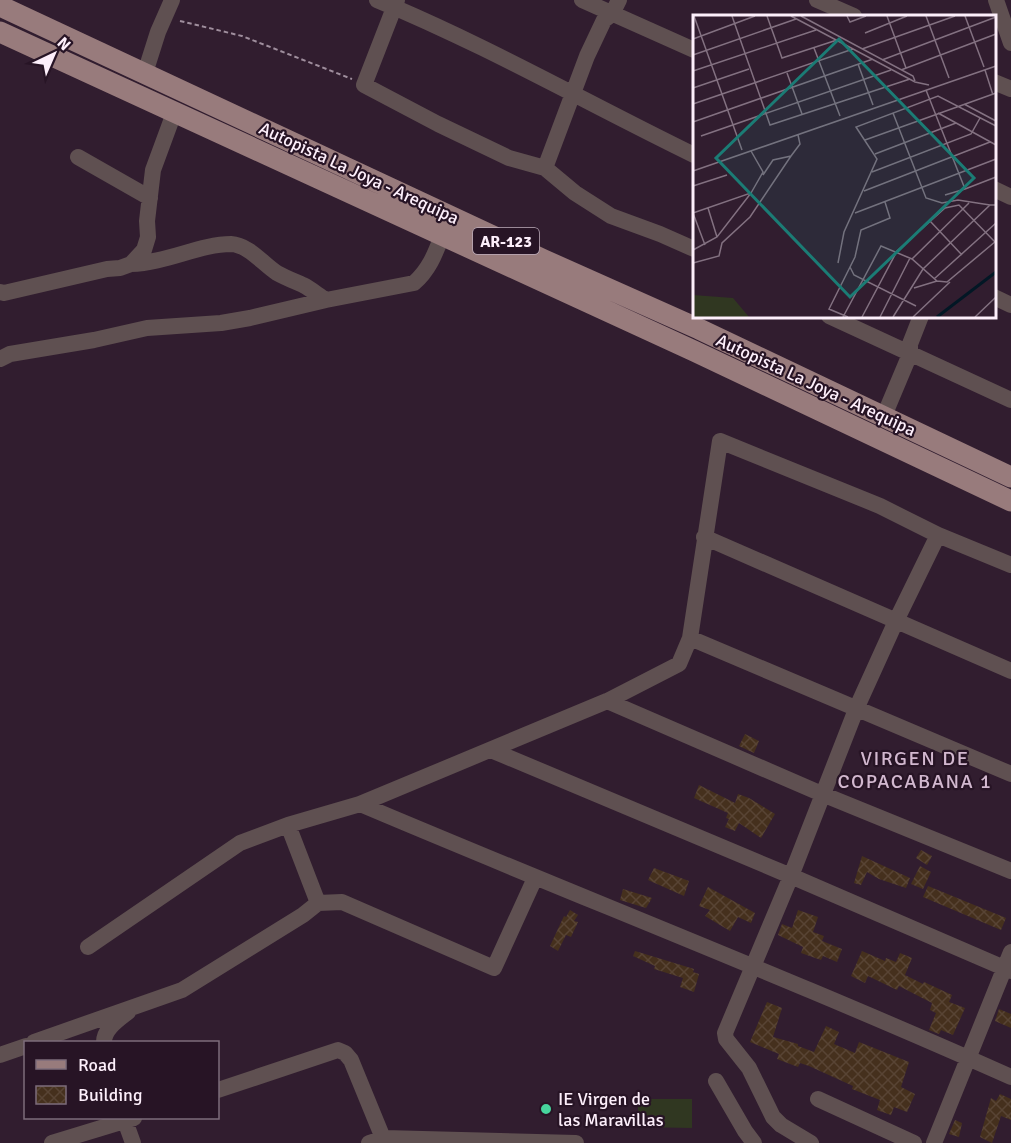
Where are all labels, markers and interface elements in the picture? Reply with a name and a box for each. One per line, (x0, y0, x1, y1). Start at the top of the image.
inset map (693, 15, 996, 318)
north arrow (24, 24, 84, 84)
text: N (53, 33, 75, 55)
street label: Autopista La Joya - Arequipa (256, 117, 462, 229)
road number: AR-123 (473, 228, 539, 254)
street label: Autopista La Joya - Arequipa (713, 329, 919, 441)
district label: VIRGEN DE COPACABANA 1 (838, 746, 992, 794)
legend (24, 1041, 219, 1119)
text: Road (78, 1054, 117, 1076)
text: Building (78, 1084, 142, 1106)
place label: IE Virgen de las Maravillas (558, 1088, 664, 1131)
marker: IE Virgen de las Maravillas (539, 1102, 553, 1116)

